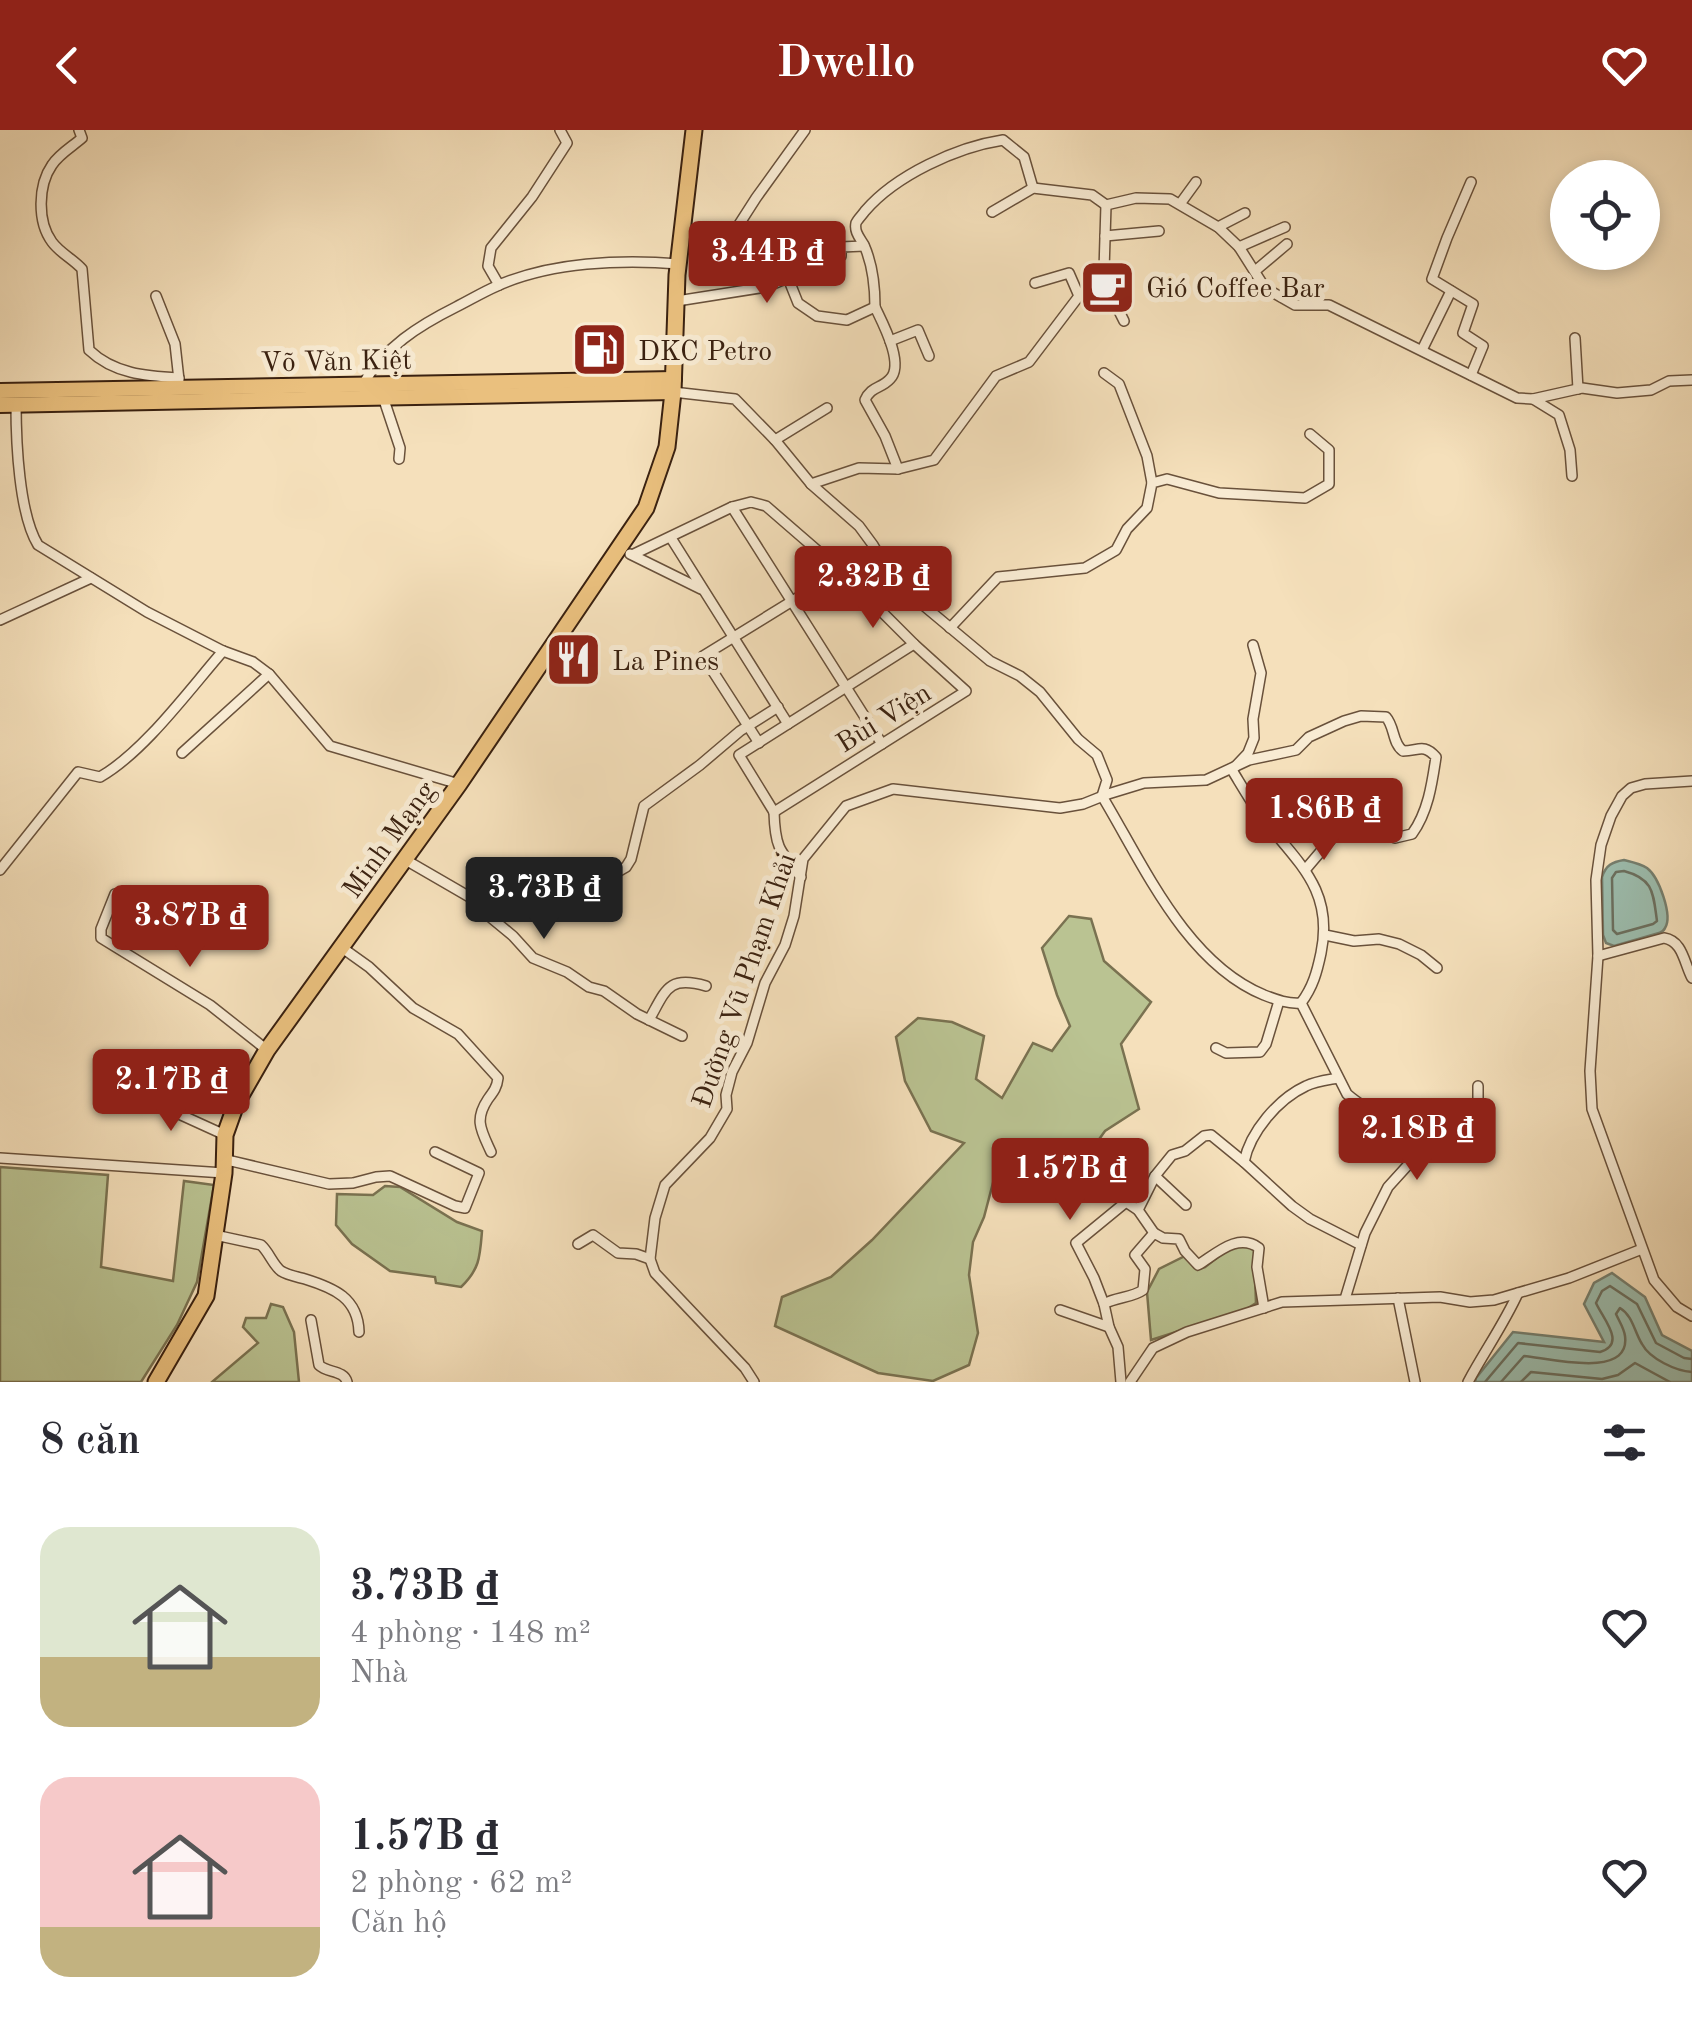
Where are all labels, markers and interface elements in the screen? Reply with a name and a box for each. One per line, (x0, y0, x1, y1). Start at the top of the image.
icon: back (40, 38, 95, 93)
icon: heart (1597, 38, 1652, 93)
text: Dwello (776, 42, 916, 87)
map controls (1550, 160, 1660, 270)
button: locate (1550, 160, 1660, 270)
pin: 3.44B ₫ (675, 221, 859, 306)
text: 3.44B ₫ (711, 237, 823, 269)
cafe icon: Gió Coffee Bar (1077, 257, 1137, 317)
place label: Gió Coffee Bar (1146, 276, 1325, 304)
fuel station icon: DKC Petro (569, 320, 629, 380)
place label: DKC Petro (638, 339, 772, 367)
street label: Võ Văn Kiệt (260, 348, 412, 378)
pin: 2.32B ₫ (781, 546, 965, 631)
text: 2.32B ₫ (817, 562, 929, 594)
restaurant icon: La Pines (543, 630, 603, 690)
place label: La Pines (612, 649, 719, 677)
street label: Bùi Viện (832, 680, 937, 759)
street label: Minh Mạng (339, 777, 442, 904)
pin: 1.86B ₫ (1232, 778, 1416, 863)
text: 1.86B ₫ (1268, 794, 1380, 826)
street label: Đường Vũ Phạm Khải (689, 850, 803, 1112)
pin: 3.73B ₫ (452, 857, 636, 942)
text: 3.73B ₫ (488, 873, 600, 905)
pin: 3.87B ₫ (98, 885, 282, 970)
text: 3.87B ₫ (134, 901, 246, 933)
pin: 2.17B ₫ (79, 1049, 263, 1134)
text: 2.17B ₫ (115, 1065, 227, 1097)
pin: 2.18B ₫ (1325, 1098, 1509, 1183)
text: 2.18B ₫ (1361, 1114, 1473, 1146)
pin: 1.57B ₫ (978, 1138, 1162, 1223)
text: 1.57B ₫ (1014, 1154, 1126, 1186)
icon: filters (1597, 1415, 1652, 1470)
text: 8 căn (40, 1421, 140, 1463)
icon: home (120, 1567, 240, 1687)
text: 3.73B ₫ (350, 1567, 498, 1609)
icon: heart (1597, 1600, 1652, 1655)
text: 4 phòng · 148 m² (350, 1618, 591, 1650)
text: Nhà (350, 1658, 408, 1690)
icon: home (120, 1817, 240, 1937)
text: 1.57B ₫ (350, 1817, 498, 1859)
icon: heart (1597, 1850, 1652, 1905)
text: 2 phòng · 62 m² (350, 1868, 572, 1900)
text: Căn hộ (350, 1908, 447, 1940)

